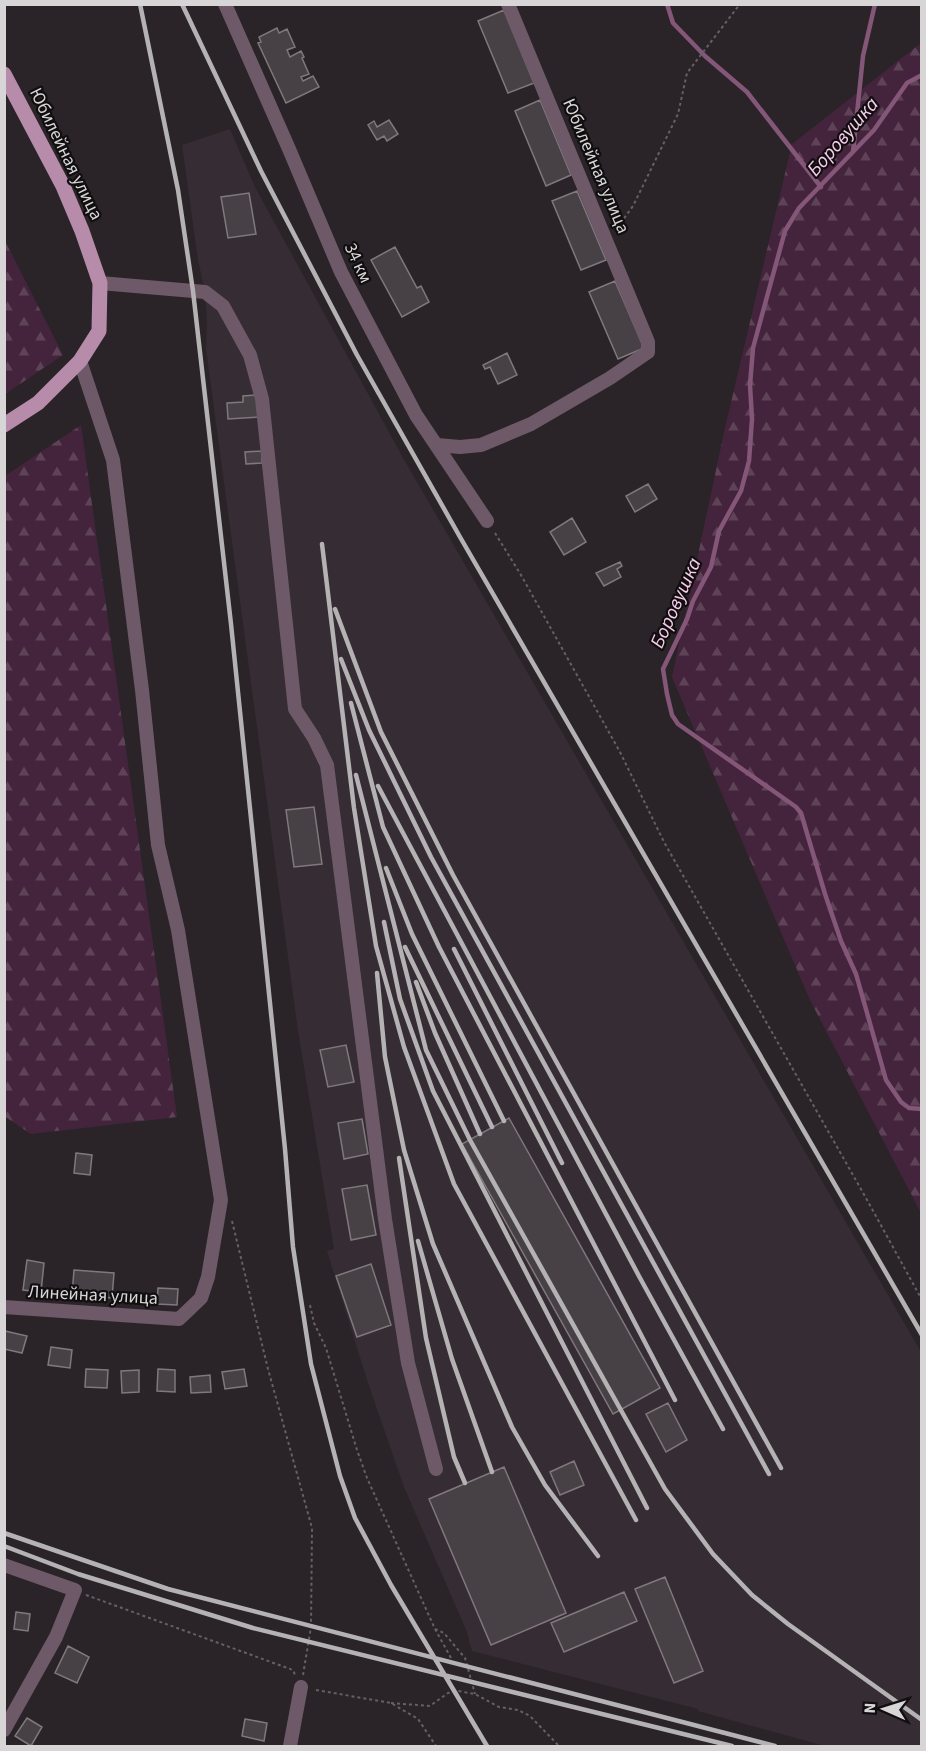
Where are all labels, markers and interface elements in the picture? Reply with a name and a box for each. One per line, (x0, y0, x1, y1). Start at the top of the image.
street label: Юбилейная улица (23, 84, 109, 224)
water label: Боровушка (801, 91, 885, 183)
street label: Юбилейная улица (556, 95, 636, 237)
street label: 34 км (338, 239, 378, 287)
water label: Боровушка (644, 553, 709, 653)
street label: Линейная улица (27, 1279, 159, 1311)
north arrow (854, 1679, 914, 1739)
text: N (859, 1702, 881, 1714)

